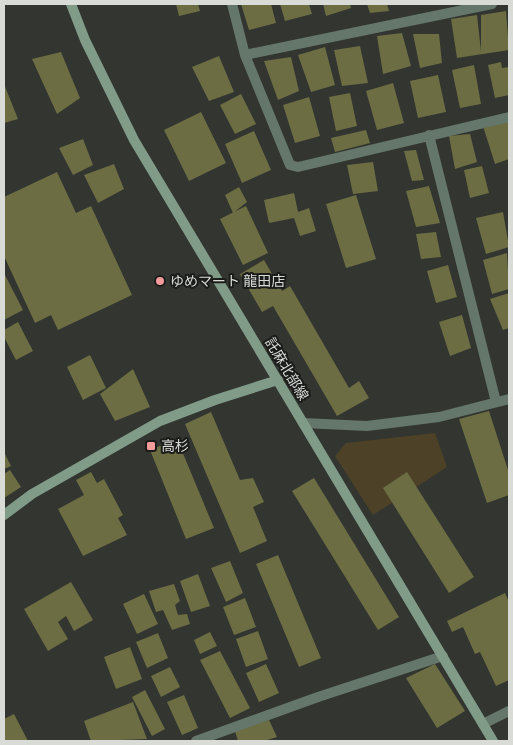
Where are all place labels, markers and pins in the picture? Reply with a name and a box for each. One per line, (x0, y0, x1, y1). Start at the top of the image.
place label: ゆめマート 龍田店 (170, 273, 285, 289)
marker: ゆめマート 龍田店 (154, 275, 166, 287)
place label: 高杉 (161, 438, 189, 454)
marker: 高杉 (145, 440, 157, 452)

